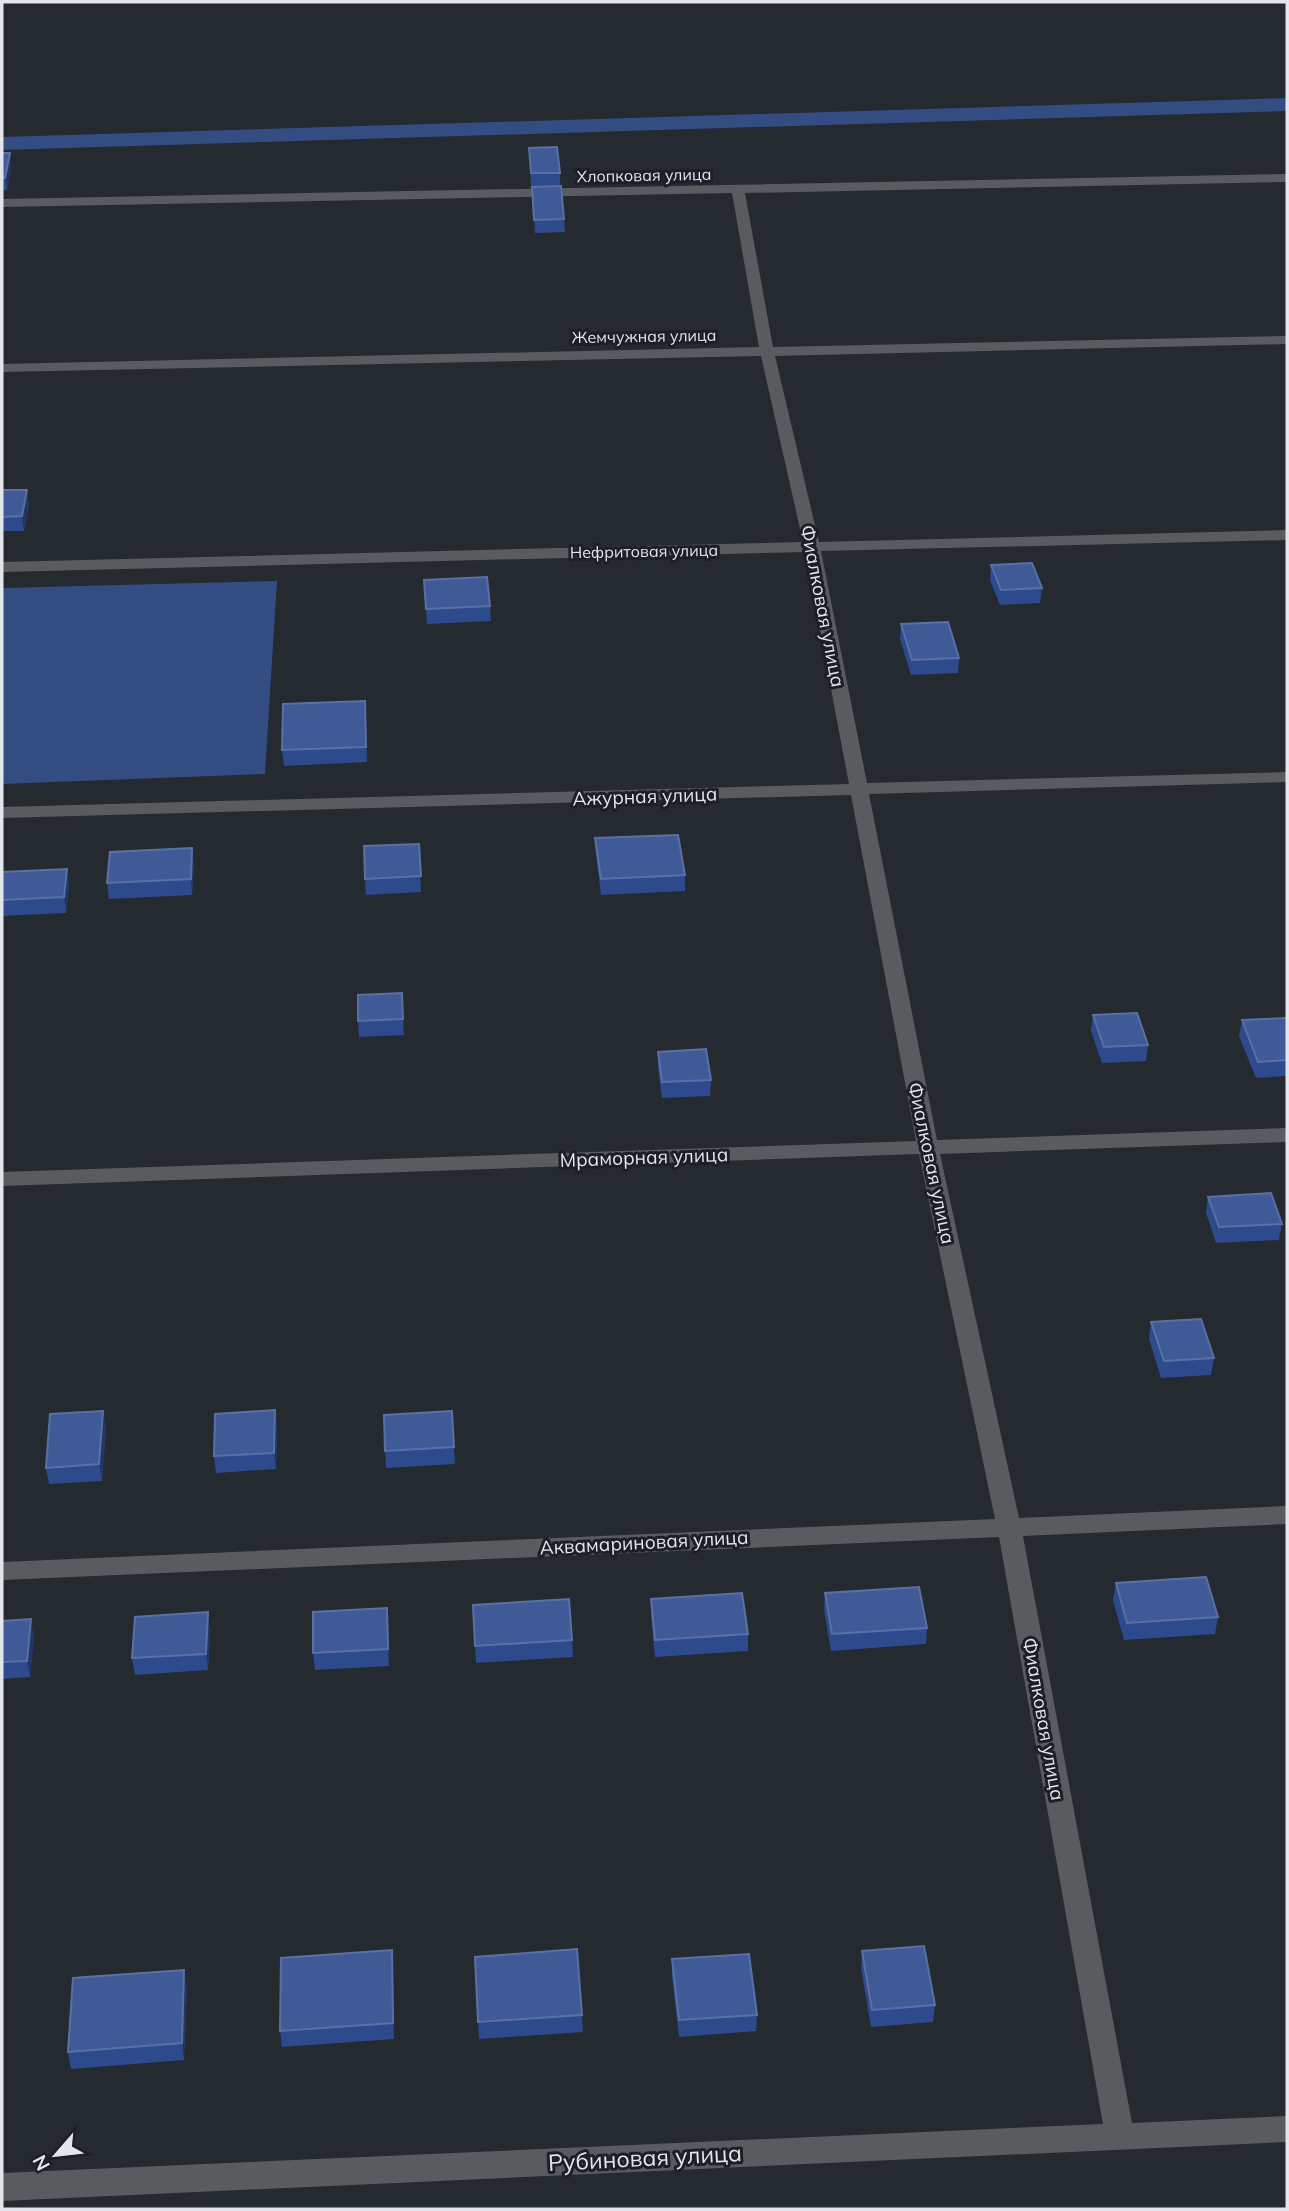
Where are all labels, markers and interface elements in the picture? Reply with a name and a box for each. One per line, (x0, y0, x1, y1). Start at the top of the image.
street label: Хлопковая улица (576, 164, 712, 186)
street label: Жемчужная улица (571, 325, 717, 347)
street label: Фиалковая улица (796, 523, 850, 689)
street label: Нефритовая улица (570, 540, 718, 562)
street label: Ажурная улица (572, 781, 718, 811)
street label: Фиалковая улица (903, 1080, 961, 1246)
street label: Мраморная улица (559, 1142, 729, 1172)
street label: Аквамариновая улица (539, 1525, 749, 1559)
street label: Фиалковая улица (1018, 1636, 1070, 1802)
north arrow (21, 2120, 91, 2190)
street label: Рубиновая улица (547, 2138, 743, 2177)
text: N (27, 2151, 55, 2175)

